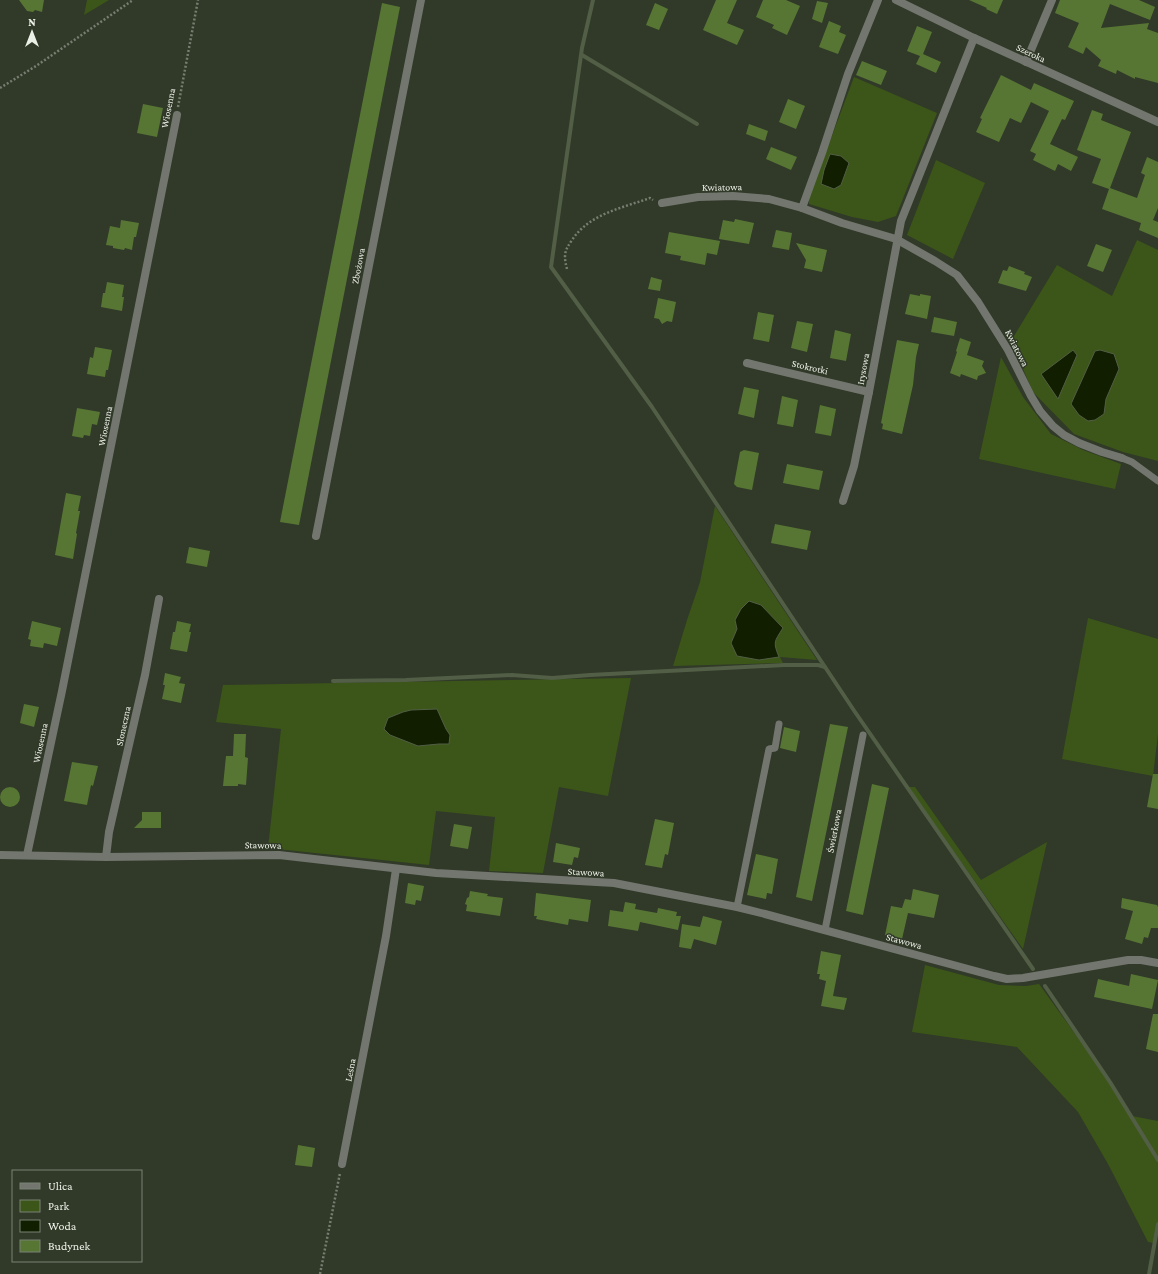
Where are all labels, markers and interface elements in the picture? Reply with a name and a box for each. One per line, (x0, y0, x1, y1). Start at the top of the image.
north arrow (12, 12, 52, 52)
text: N (28, 16, 36, 28)
street label: Szeroka (1015, 41, 1048, 65)
street label: Wiosenna (159, 87, 177, 129)
street label: Kwiatowa (702, 181, 743, 193)
street label: Zbożowa (349, 247, 367, 285)
street label: Kwiatowa (1003, 328, 1031, 369)
street label: Irysowa (855, 352, 872, 386)
street label: Stokrotki (791, 358, 829, 377)
street label: Wiosenna (96, 405, 114, 447)
street label: Słoneczna (113, 705, 133, 747)
street label: Wiosenna (30, 722, 50, 764)
street label: Świerkowa (824, 808, 844, 854)
street label: Stawowa (245, 839, 282, 851)
street label: Stawowa (567, 866, 605, 878)
street label: Stawowa (885, 931, 923, 951)
street label: Leśna (342, 1057, 358, 1082)
legend (12, 1170, 142, 1262)
text: Ulica (48, 1179, 73, 1193)
text: Park (48, 1199, 70, 1213)
text: Woda (48, 1219, 77, 1233)
text: Budynek (48, 1239, 91, 1253)

